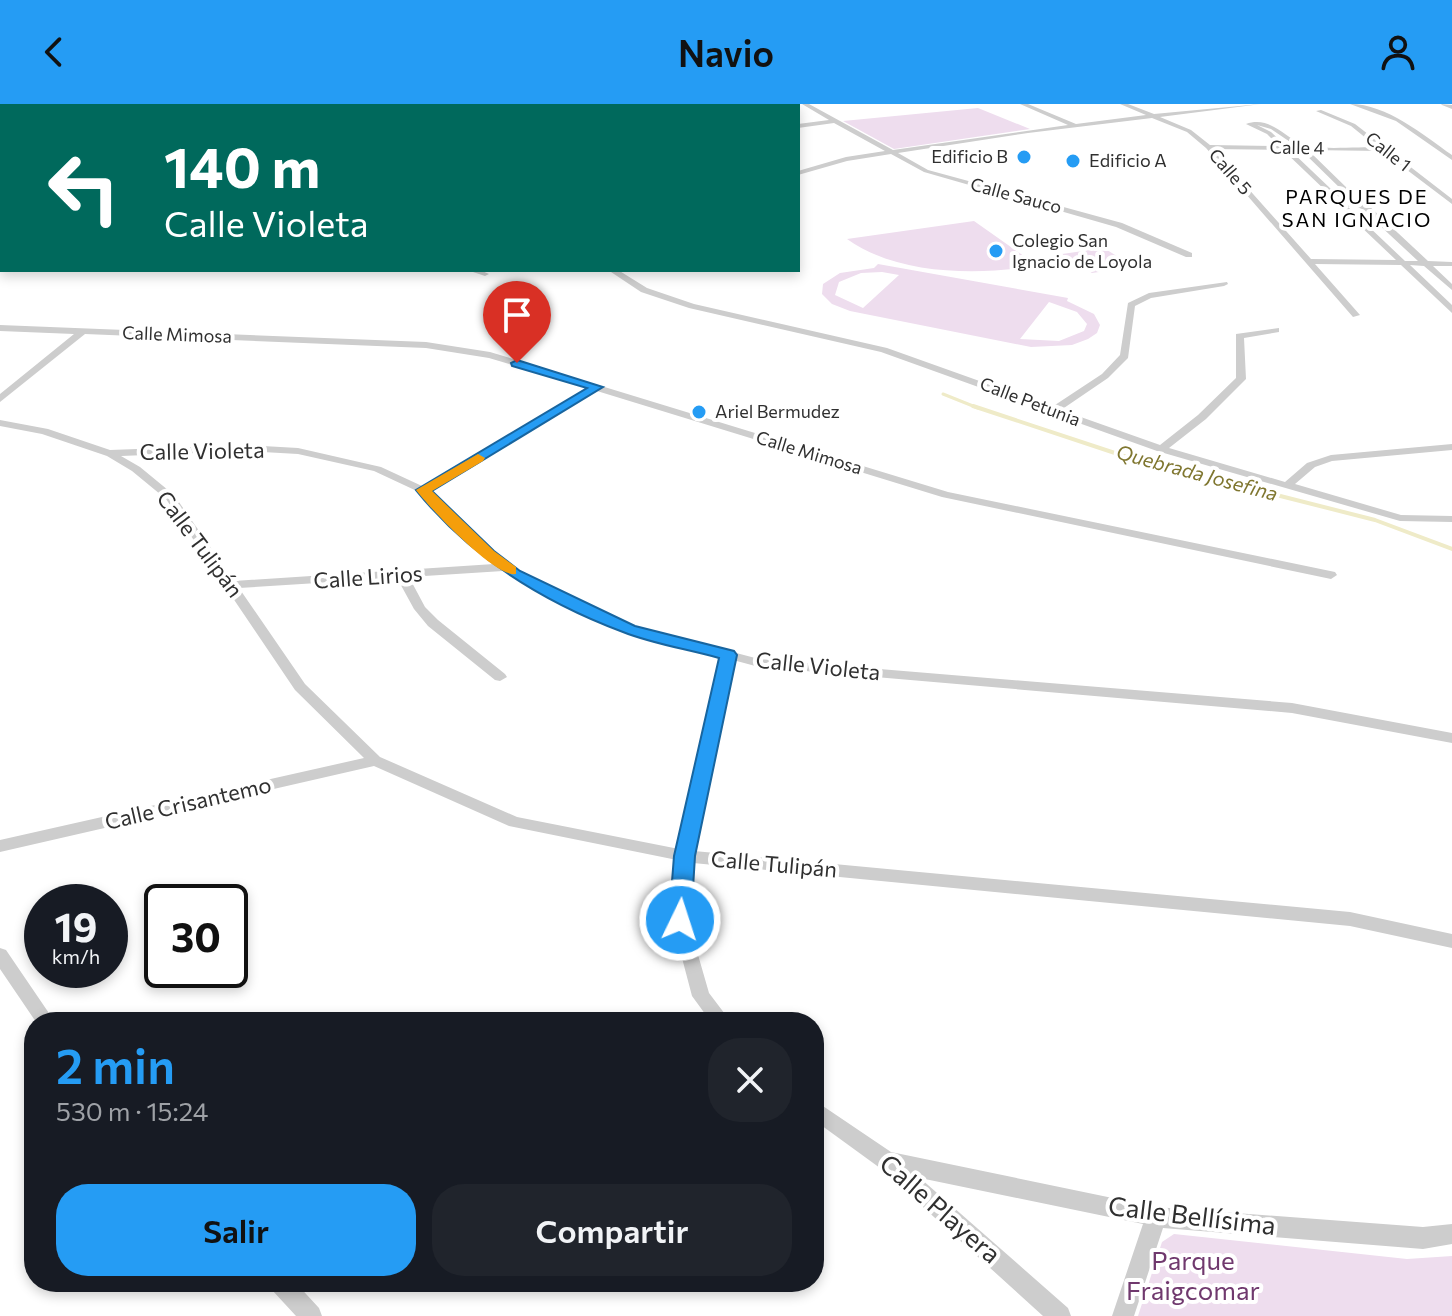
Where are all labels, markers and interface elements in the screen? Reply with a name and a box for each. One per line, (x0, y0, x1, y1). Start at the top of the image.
icon: back (32, 30, 76, 74)
text: Navio (678, 30, 774, 74)
icon: person (1376, 30, 1420, 74)
street label: Calle 1 (1362, 127, 1416, 176)
text: 140 m (164, 131, 320, 200)
icon: left (32, 136, 136, 240)
street label: Calle 4 (1270, 136, 1325, 158)
street label: Calle 5 (1205, 144, 1257, 199)
place label: Edificio B (931, 145, 1008, 167)
marker: Edificio B (1015, 148, 1033, 166)
place label: Edificio A (1089, 149, 1167, 171)
marker: Edificio A (1064, 152, 1082, 170)
street label: Calle Sauco (968, 172, 1064, 218)
district label: PARQUES DE SAN IGNACIO (1282, 184, 1432, 231)
text: Calle Violeta (164, 200, 369, 244)
place label: Colegio San Ignacio de Loyola (1012, 229, 1152, 272)
marker: Colegio San Ignacio de Loyola (987, 242, 1005, 260)
pin (483, 281, 551, 363)
icon: arrive (495, 293, 539, 337)
street label: Calle Mimosa (122, 321, 232, 347)
street label: Calle Petunia (977, 372, 1084, 430)
place label: Ariel Bermudez (715, 400, 840, 422)
marker: Ariel Bermudez (690, 403, 708, 421)
street label: Calle Mimosa (754, 426, 865, 479)
street label: Calle Violeta (139, 436, 265, 465)
water label: Quebrada Josefina (1114, 439, 1281, 505)
street label: Calle Tulipán (152, 485, 249, 602)
street label: Calle Lirios (313, 559, 423, 594)
street label: Calle Violeta (754, 646, 882, 685)
street label: Calle Crisantemo (102, 770, 274, 835)
street label: Calle Tulipán (710, 845, 838, 882)
position arrow (638, 878, 722, 962)
speed limit sign: 30 (144, 884, 248, 988)
text: 19 (55, 901, 97, 950)
text: km/h (52, 944, 100, 968)
text: 2 min (56, 1035, 175, 1094)
button: close (708, 1038, 792, 1122)
text: 530 m · 15:24 (56, 1095, 208, 1126)
street label: Calle Playera (874, 1147, 1008, 1269)
button: Salir (56, 1184, 416, 1276)
button: Compartir (432, 1184, 792, 1276)
street label: Calle Bellísima (1107, 1189, 1278, 1240)
park label: Parque Fraigcomar (1126, 1244, 1260, 1305)

